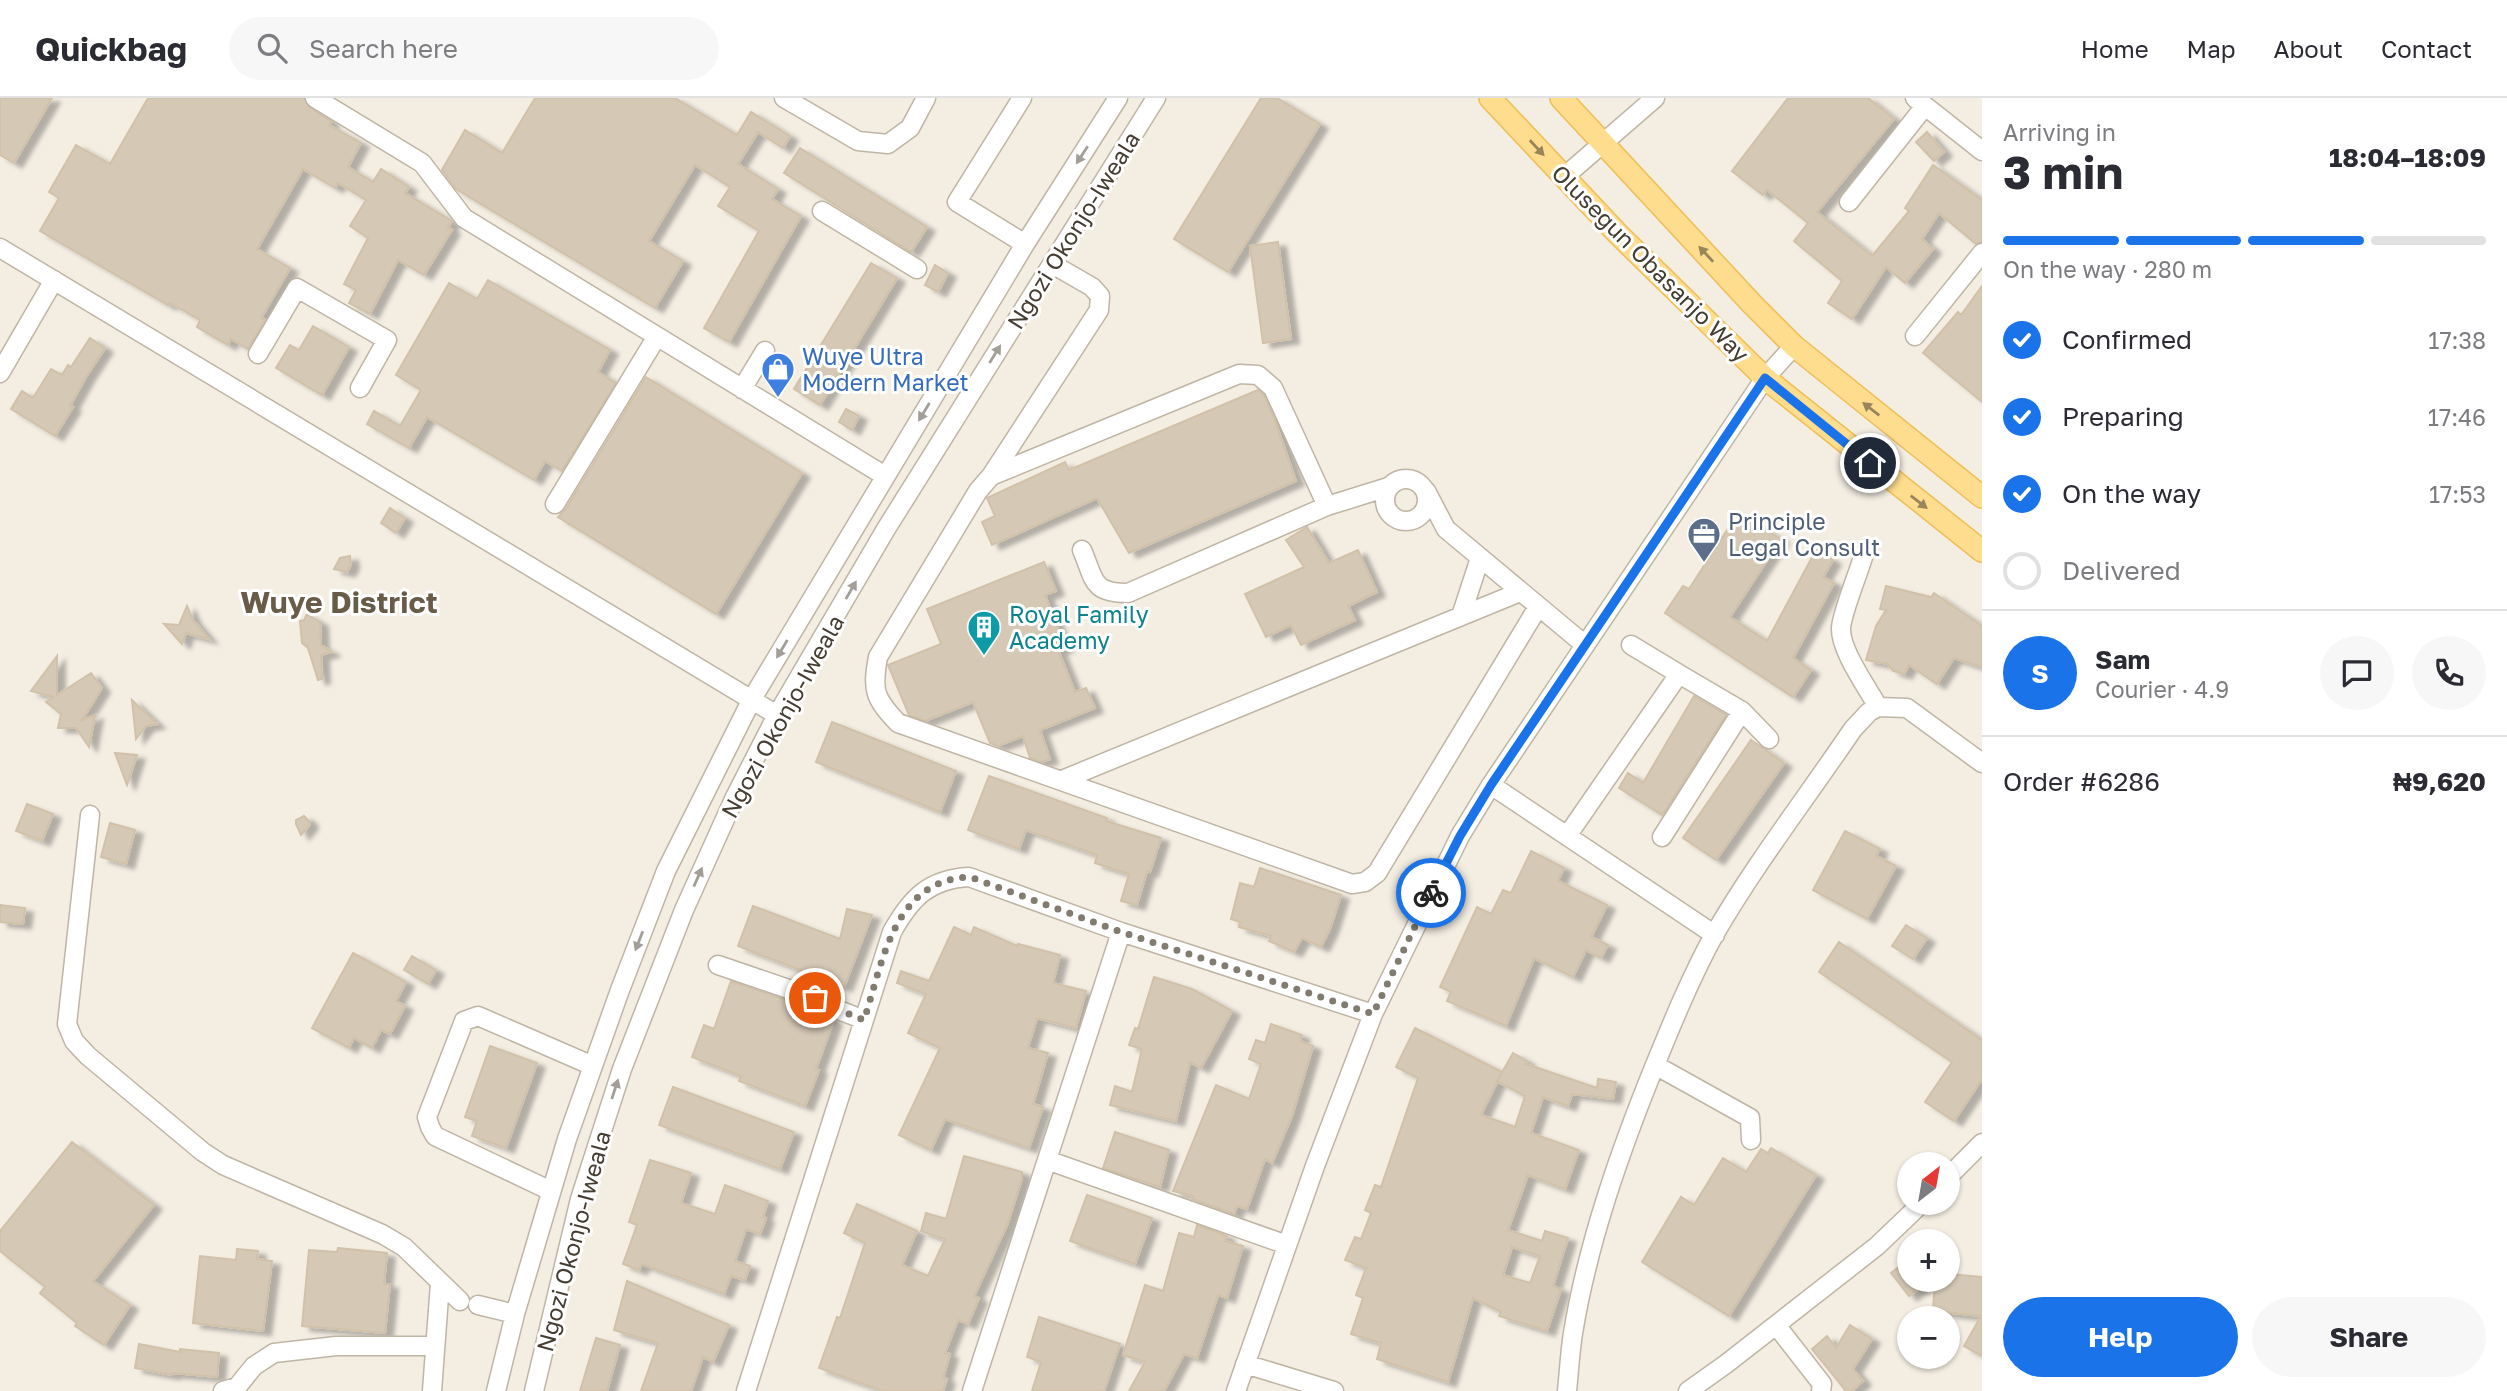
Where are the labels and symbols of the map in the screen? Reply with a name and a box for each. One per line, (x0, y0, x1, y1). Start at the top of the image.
street label: Ngozi Okonjo-Iweala (1001, 126, 1145, 334)
one-way arrow (1529, 139, 1545, 157)
one-way arrow (1075, 146, 1088, 165)
street label: Olusegun Obasanjo Way (1547, 159, 1756, 368)
one-way arrow (1698, 246, 1714, 263)
place label: Wuye Ultra Modern Market (802, 342, 969, 396)
one-way arrow (989, 345, 1002, 364)
shop icon: Wuye Ultra Modern Market (759, 350, 797, 399)
one-way arrow (1863, 401, 1881, 416)
one-way arrow (917, 402, 930, 421)
pin (1840, 433, 1900, 493)
one-way arrow (1910, 494, 1928, 508)
place label: Principle Legal Consult (1728, 507, 1880, 561)
office icon: Principle Legal Consult (1685, 515, 1723, 564)
one-way arrow (845, 580, 857, 599)
district label: Wuye District (240, 584, 438, 620)
place label: Royal Family Academy (1009, 600, 1149, 654)
building icon: Royal Family Academy (965, 608, 1003, 657)
street label: Ngozi Okonjo-Iweala (715, 610, 849, 822)
one-way arrow (776, 640, 788, 659)
courier (1396, 858, 1466, 928)
one-way arrow (693, 867, 704, 887)
one-way arrow (633, 931, 644, 952)
pin (785, 968, 845, 1028)
one-way arrow (611, 1078, 621, 1099)
street label: Ngozi Okonjo-Iweala (530, 1127, 616, 1355)
north arrow (1897, 1152, 1960, 1214)

